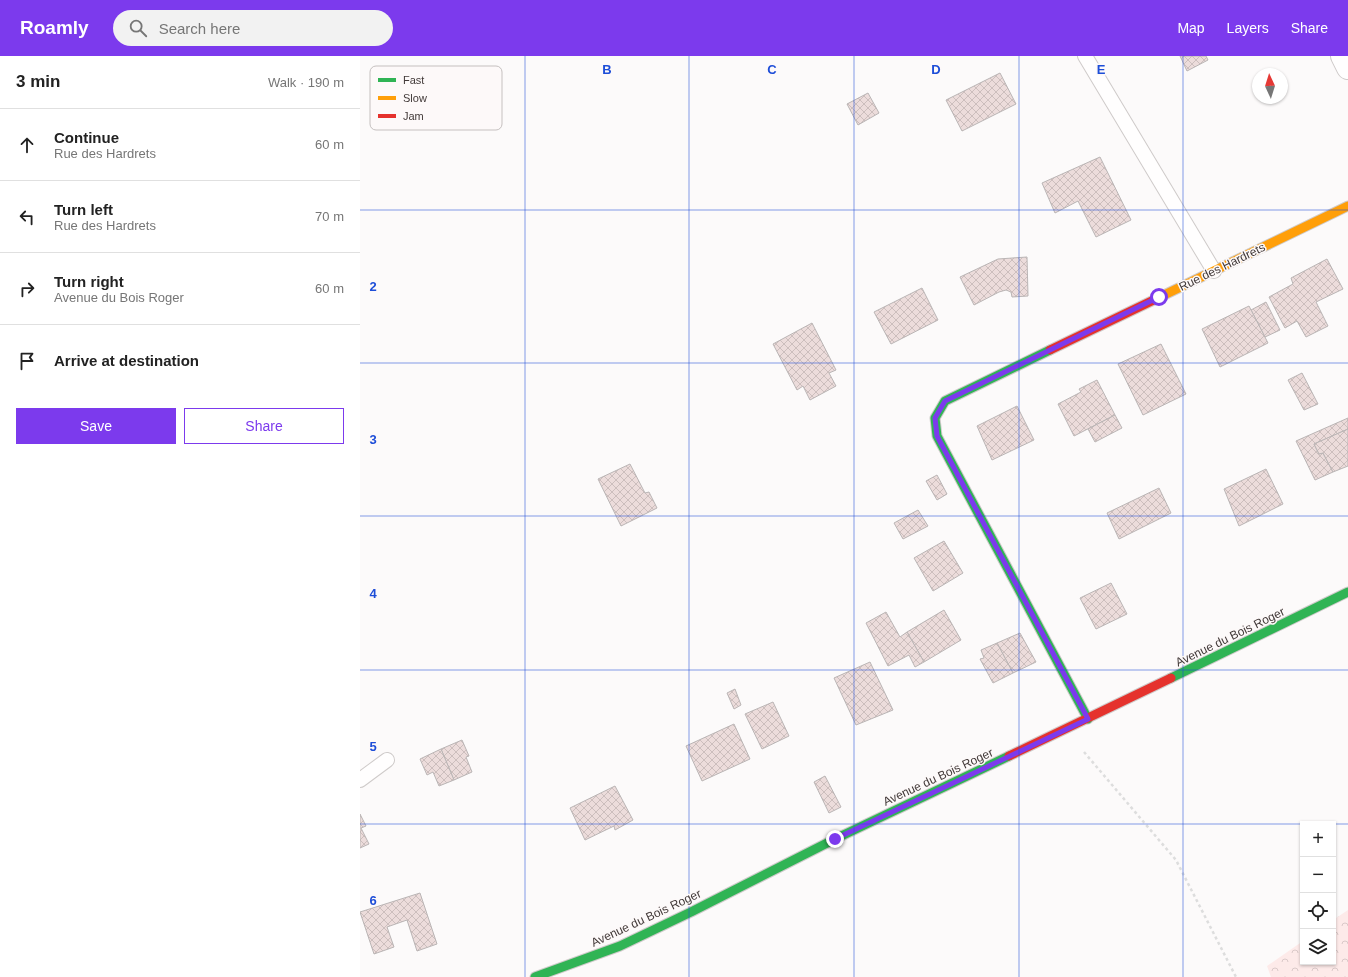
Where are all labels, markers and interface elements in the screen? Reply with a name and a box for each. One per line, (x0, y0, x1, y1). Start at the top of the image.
search box (113, 10, 393, 46)
text: Roamly (20, 17, 89, 38)
icon: search (127, 17, 149, 39)
text: Search here (159, 20, 240, 37)
text: Map (1177, 20, 1205, 36)
text: Layers (1227, 20, 1269, 36)
text: Share (1291, 20, 1328, 36)
text: B (602, 62, 612, 77)
text: C (767, 62, 777, 77)
text: D (931, 62, 941, 77)
text: E (1097, 62, 1106, 77)
legend (370, 66, 502, 130)
north arrow (1252, 68, 1288, 104)
text: 3 min (16, 72, 60, 91)
text: Fast (403, 74, 424, 86)
text: Walk · 190 m (268, 75, 344, 90)
text: Slow (403, 92, 427, 104)
text: Jam (403, 110, 424, 122)
text: Continue (54, 129, 119, 146)
icon: ahead (16, 134, 38, 156)
text: 60 m (315, 137, 344, 152)
text: Rue des Hardrets (54, 146, 156, 161)
text: Turn left (54, 201, 113, 218)
icon: left (16, 206, 38, 228)
text: 70 m (315, 209, 344, 224)
text: Rue des Hardrets (54, 218, 156, 233)
street label: Rue des Hardrets (1177, 240, 1267, 294)
text: Turn right (54, 273, 124, 290)
icon: right (16, 278, 38, 300)
text: 2 (369, 279, 377, 294)
text: 60 m (315, 281, 344, 296)
route start (1150, 288, 1168, 306)
text: Avenue du Bois Roger (54, 290, 184, 305)
icon: arrive (16, 350, 38, 372)
text: Arrive at destination (54, 352, 199, 369)
button: Save (16, 408, 176, 444)
button: Share (184, 408, 344, 444)
text: 3 (369, 432, 377, 447)
text: 4 (369, 586, 377, 601)
street label: Avenue du Bois Roger (1173, 604, 1287, 670)
text: 5 (369, 739, 377, 754)
street label: Avenue du Bois Roger (881, 745, 995, 809)
map controls (1300, 821, 1336, 965)
button: + (1300, 821, 1336, 857)
route end (826, 830, 844, 848)
button: − (1300, 857, 1336, 893)
street label: Avenue du Bois Roger (589, 886, 703, 950)
text: 6 (369, 893, 377, 908)
button: locate (1300, 893, 1336, 929)
button: layers (1300, 929, 1336, 965)

